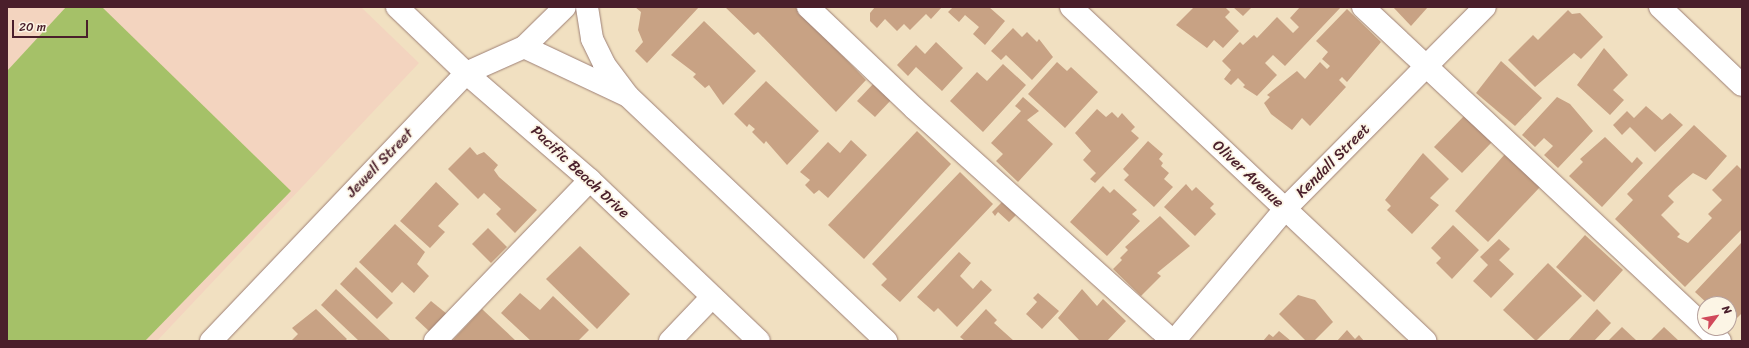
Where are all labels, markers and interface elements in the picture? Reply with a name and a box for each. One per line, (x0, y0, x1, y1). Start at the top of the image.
scale bar (14, 12, 90, 38)
text: 20 m (19, 16, 46, 38)
street label: Kendall Street (1293, 121, 1373, 201)
street label: Pacific Beach Drive (527, 122, 633, 222)
street label: Jewell Street (343, 125, 417, 201)
street label: Oliver Avenue (1209, 136, 1287, 212)
north arrow (1697, 296, 1737, 336)
text: N (1717, 302, 1737, 318)

